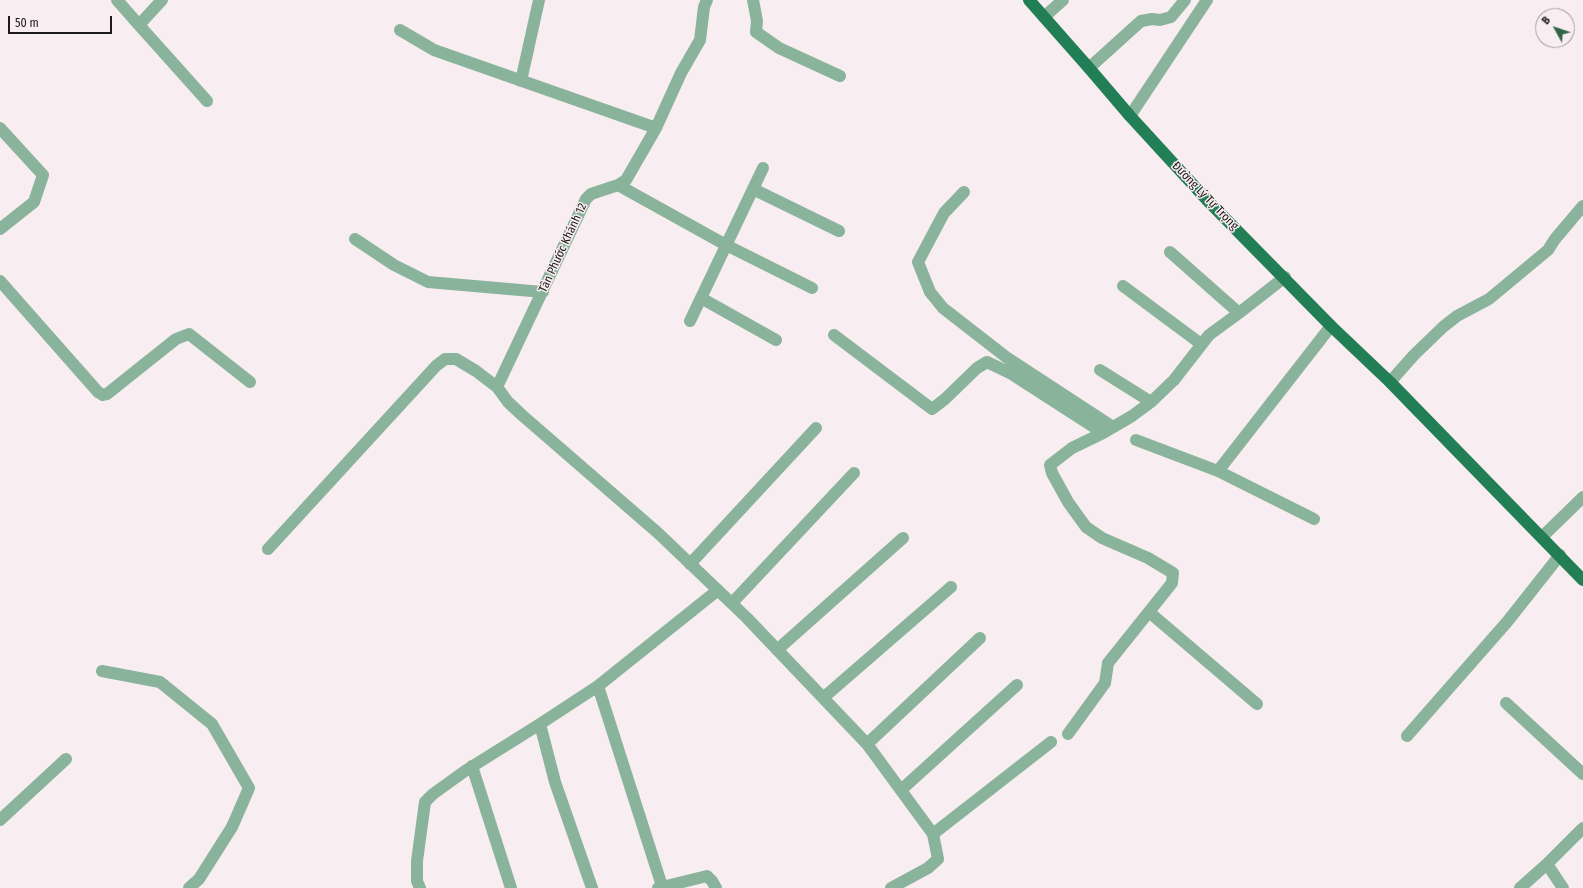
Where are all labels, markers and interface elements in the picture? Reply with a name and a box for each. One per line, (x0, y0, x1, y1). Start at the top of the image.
scale bar (10, 8, 114, 34)
north arrow (1535, 8, 1575, 48)
text: B (1539, 14, 1553, 27)
text: 50 m (15, 16, 39, 30)
street label: Đường Lý Tự Trọng (1169, 159, 1241, 233)
street label: Tân Phước Khánh 12 (536, 201, 590, 295)

